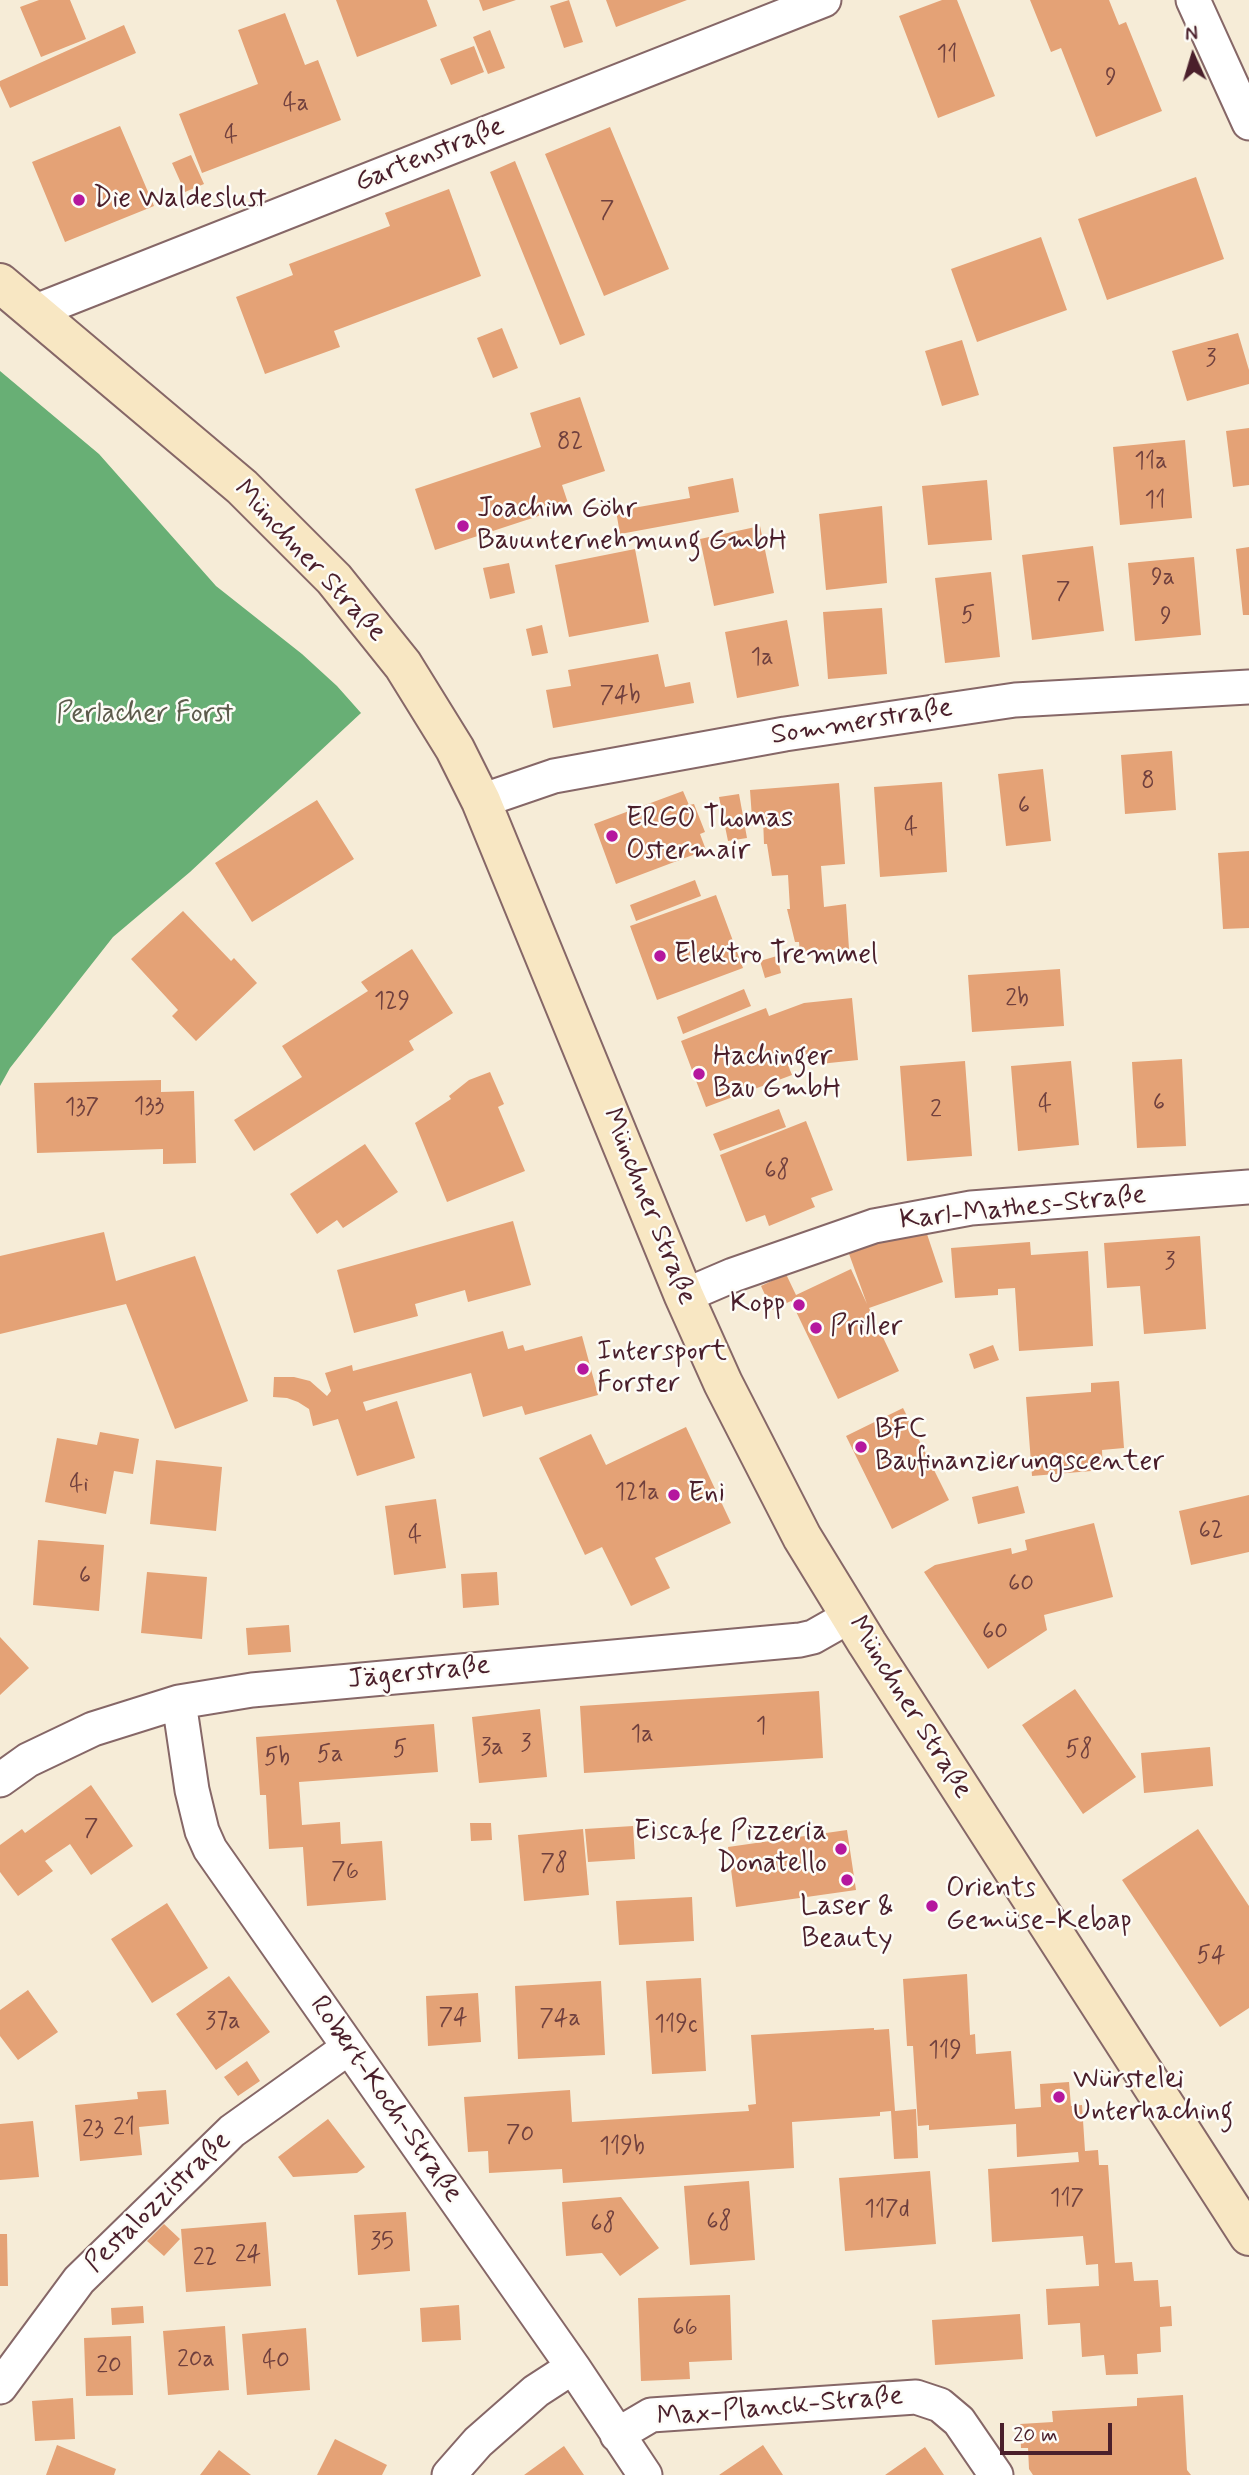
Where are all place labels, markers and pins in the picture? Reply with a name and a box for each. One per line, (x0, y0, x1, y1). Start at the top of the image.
place label: Die Waldeslust (93, 183, 267, 217)
marker: Die Waldeslust (71, 192, 87, 208)
place label: Joachim Göhr Bauunternehmung GmbH (477, 493, 787, 559)
marker: Joachim Göhr Bauunternehmung GmbH (455, 518, 471, 534)
place label: ERGO Thomas Ostermair (626, 803, 793, 869)
marker: ERGO Thomas Ostermair (604, 828, 620, 844)
place label: Elektro Tremmel (674, 939, 878, 973)
marker: Elektro Tremmel (652, 948, 668, 964)
place label: Hachinger Bau GmbH (713, 1041, 841, 1107)
marker: Hachinger Bau GmbH (691, 1066, 707, 1082)
place label: Kopp (730, 1288, 785, 1322)
marker: Kopp (791, 1297, 807, 1313)
place label: Priller (830, 1311, 902, 1345)
marker: Priller (808, 1320, 824, 1336)
place label: Intersport Forster (597, 1336, 727, 1402)
marker: Intersport Forster (575, 1361, 591, 1377)
place label: BFC Baufinanzierungscenter (875, 1414, 1164, 1480)
marker: BFC Baufinanzierungscenter (853, 1439, 869, 1455)
place label: Eni (688, 1478, 725, 1512)
marker: Eni (666, 1487, 682, 1503)
place label: Eiscafe Pizzeria Donatello (634, 1816, 827, 1882)
marker: Eiscafe Pizzeria Donatello (833, 1841, 849, 1857)
marker: Laser & Beauty (839, 1872, 855, 1888)
place label: Orients Gemüse-Kebap (946, 1873, 1132, 1939)
place label: Laser & Beauty (800, 1891, 894, 1957)
marker: Orients Gemüse-Kebap (924, 1898, 940, 1914)
place label: Würstelei Unterhaching (1073, 2064, 1233, 2130)
marker: Würstelei Unterhaching (1051, 2089, 1067, 2105)

